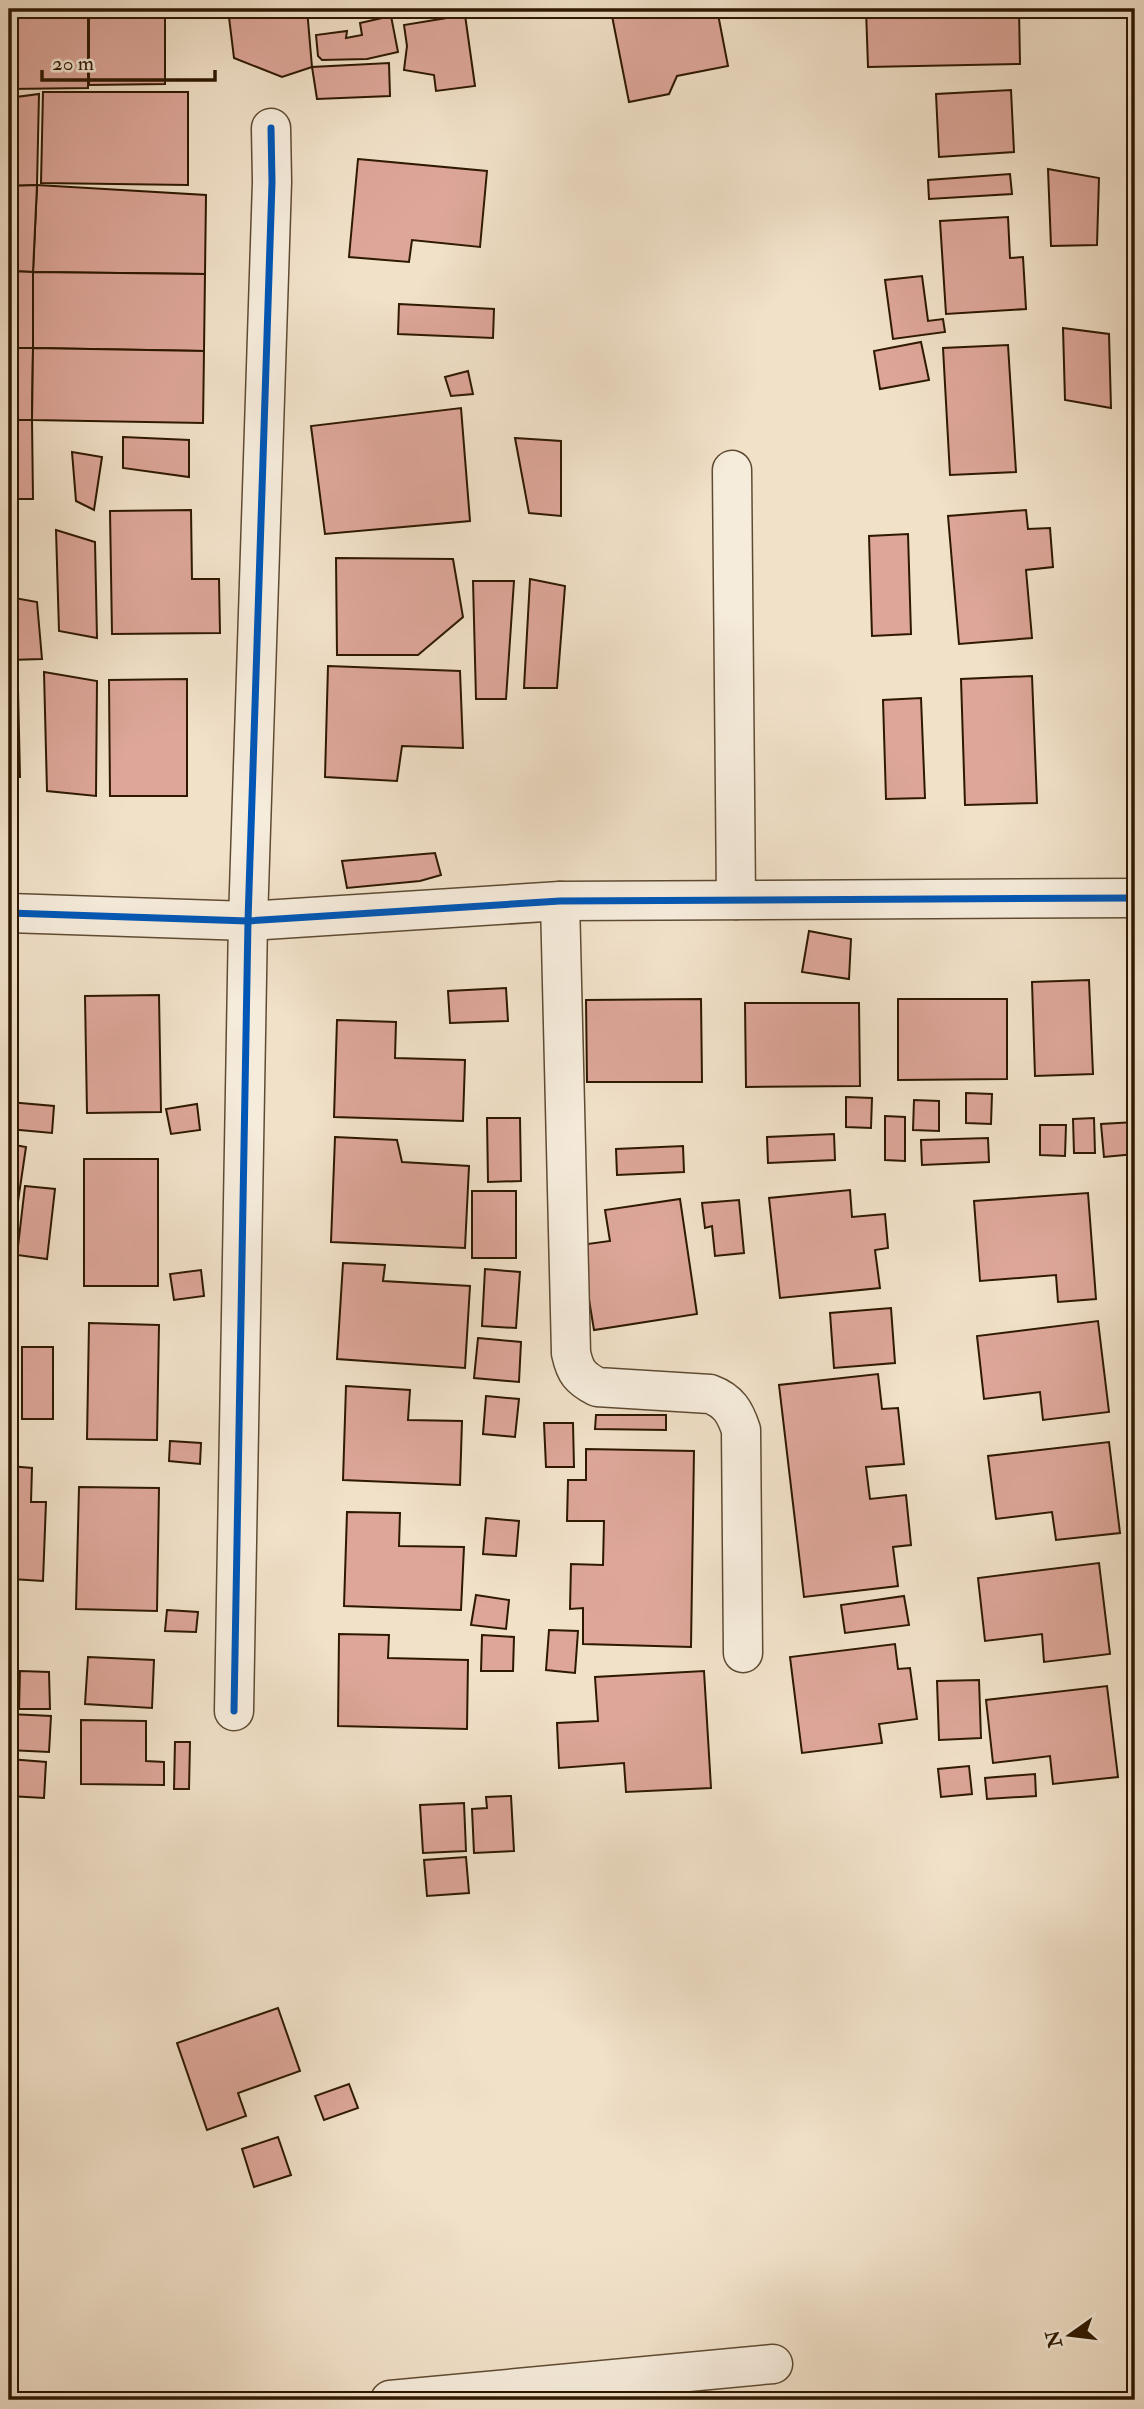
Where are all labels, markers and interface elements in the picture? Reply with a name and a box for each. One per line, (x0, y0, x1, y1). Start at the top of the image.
scale bar (42, 38, 215, 82)
text: 20 m (52, 50, 94, 77)
north arrow (1036, 2300, 1106, 2370)
text: N (1041, 2327, 1068, 2351)

